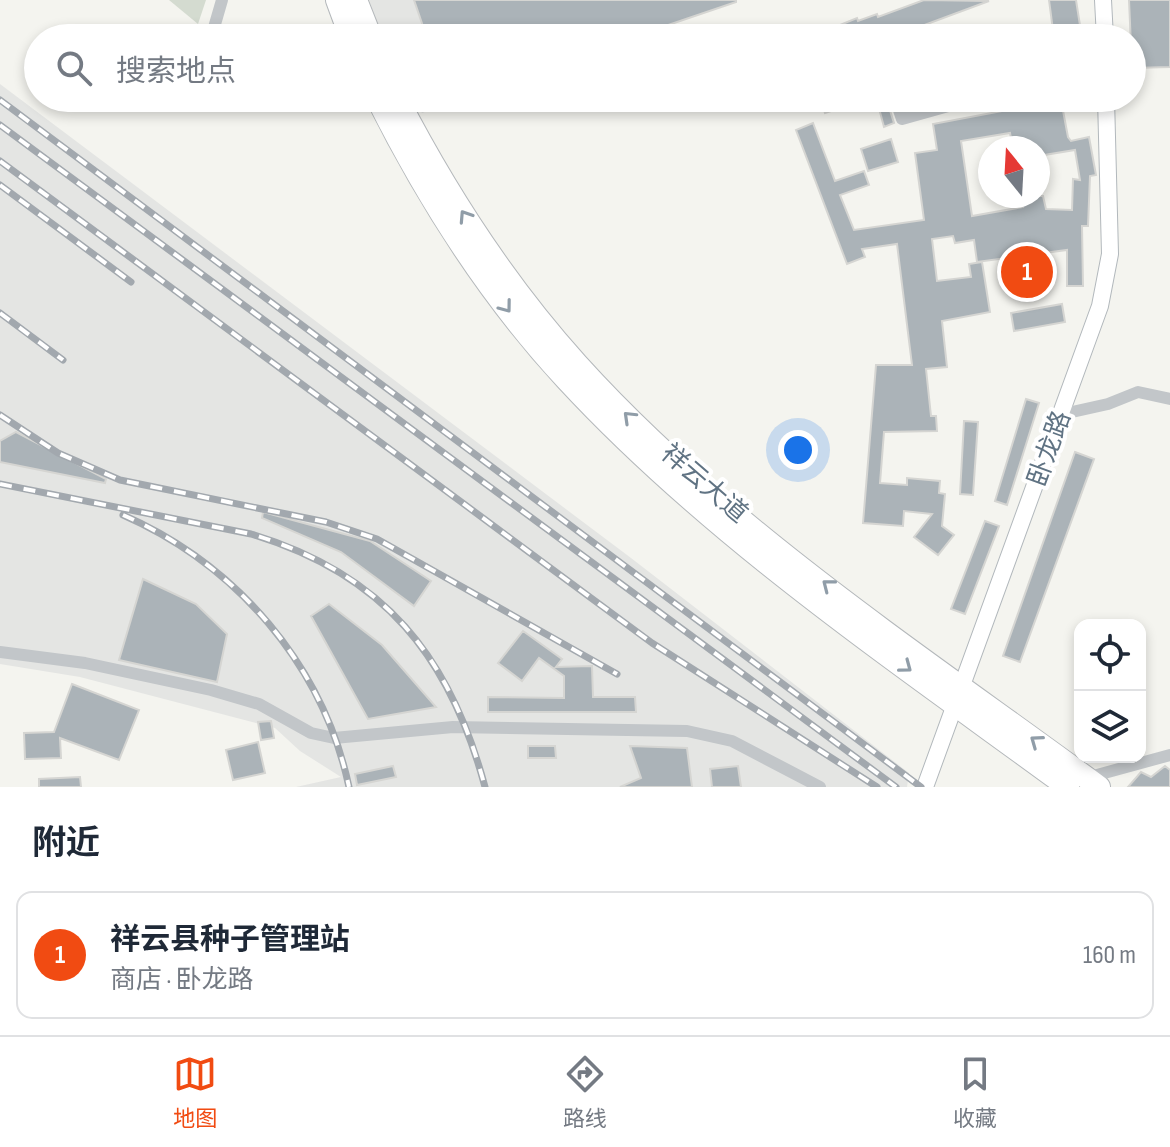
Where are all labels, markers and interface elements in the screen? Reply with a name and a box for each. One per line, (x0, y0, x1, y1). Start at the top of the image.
search box (24, 24, 1146, 112)
icon: search (52, 46, 96, 90)
text: 搜索地点 (116, 54, 236, 90)
north arrow (978, 136, 1050, 208)
one-way arrow (460, 211, 475, 225)
pin: 1 (1001, 242, 1053, 302)
one-way arrow (497, 298, 511, 312)
street label: 卧龙路 (1022, 407, 1078, 491)
one-way arrow (624, 412, 638, 427)
your location (778, 430, 818, 470)
street label: 祥云大道 (655, 438, 753, 530)
one-way arrow (822, 581, 837, 595)
map controls (1074, 619, 1146, 763)
button: locate (1074, 619, 1146, 691)
one-way arrow (897, 657, 912, 672)
button: layers (1074, 691, 1146, 763)
one-way arrow (1030, 736, 1045, 750)
text: 附近 (32, 823, 100, 864)
text: 祥云县种子管理站 (110, 922, 350, 958)
text: 1 (55, 940, 65, 971)
text: 160 m (1083, 940, 1136, 971)
text: 商店 · 卧龙路 (110, 965, 253, 996)
tab: 地图 (173, 1052, 217, 1133)
tab: 路线 (563, 1052, 607, 1133)
tab: 收藏 (953, 1052, 997, 1133)

